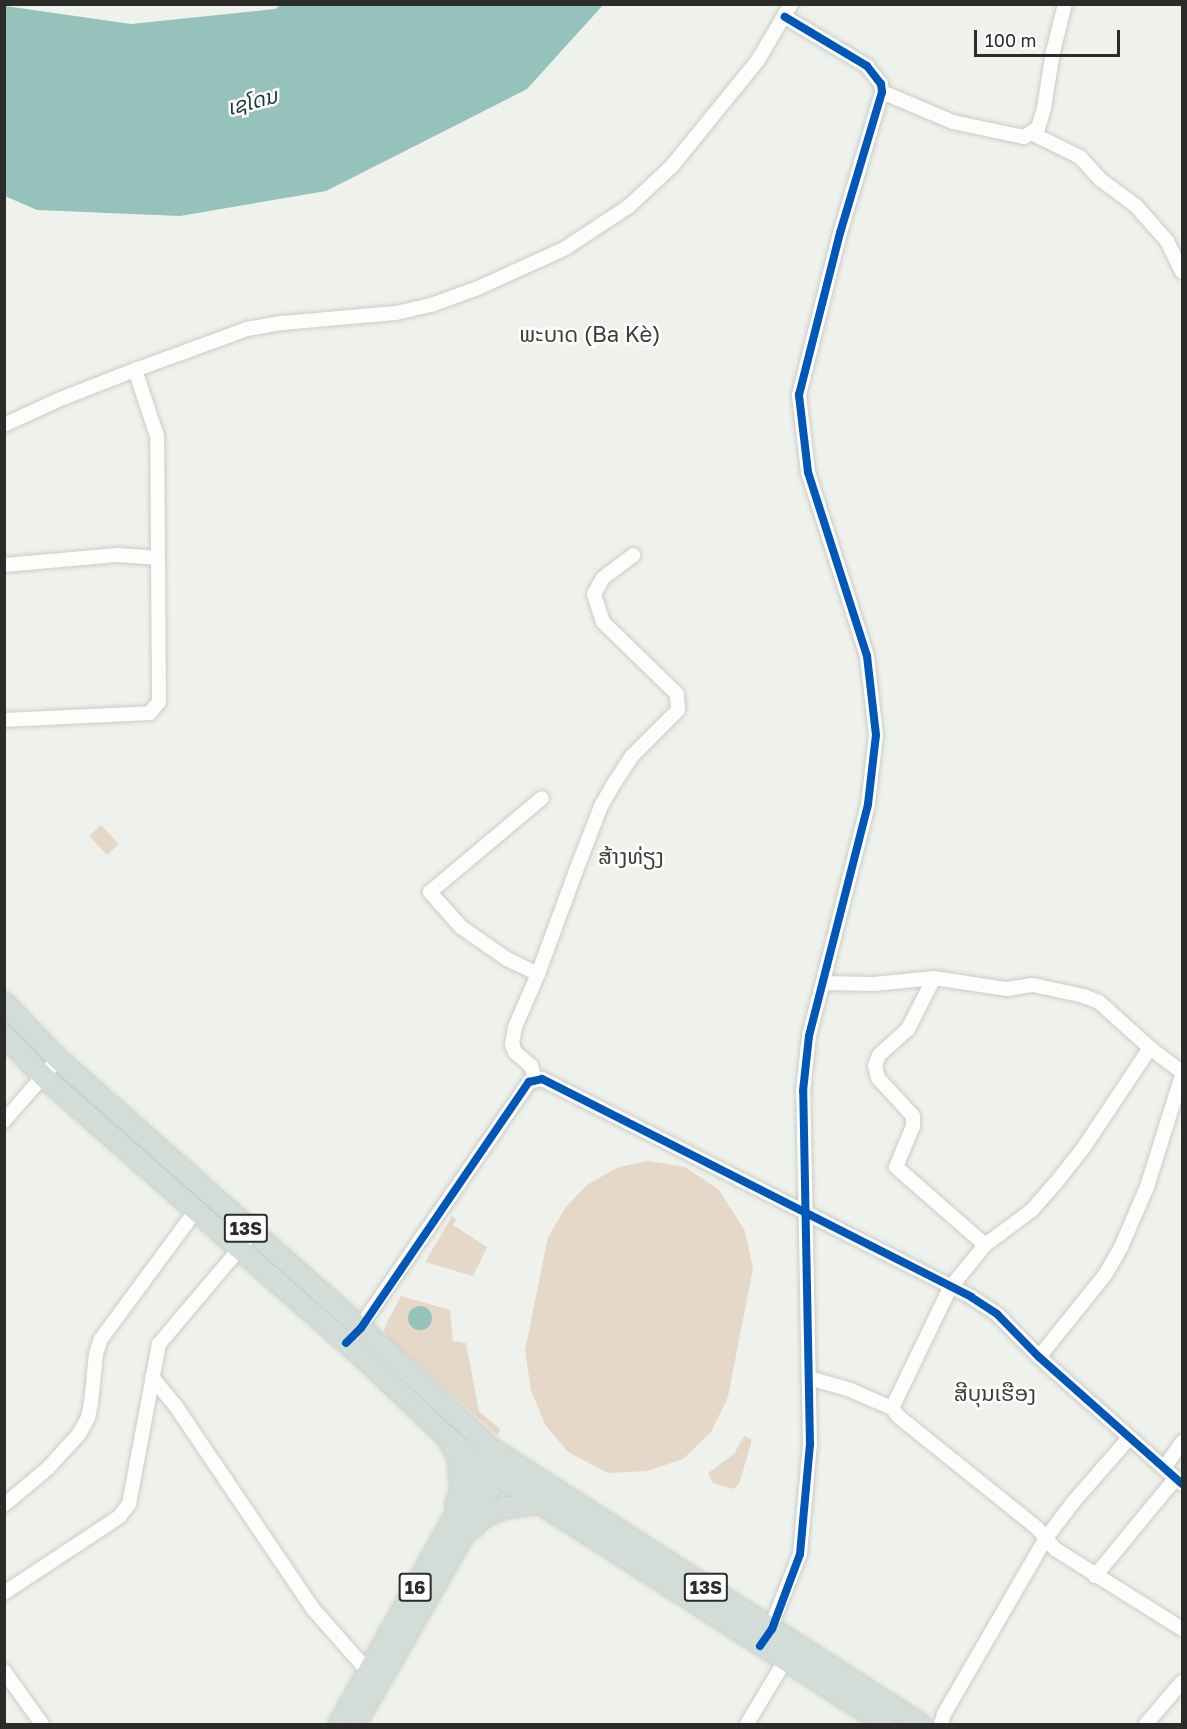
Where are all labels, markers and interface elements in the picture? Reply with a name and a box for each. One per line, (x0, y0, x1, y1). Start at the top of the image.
scale bar (977, 18, 1122, 56)
text: 100 m (985, 29, 1036, 51)
water label: ເຊໂດນ (224, 82, 280, 120)
district label: ພະບາດ (Ba Kè) (519, 321, 661, 347)
district label: ສ້າງທ່ຽງ (598, 843, 664, 869)
road number: 13S (224, 1213, 268, 1243)
district label: ສີບຸນເຮືອງ (954, 1380, 1036, 1406)
road number: 16 (398, 1572, 432, 1602)
road number: 13S (684, 1572, 728, 1602)

